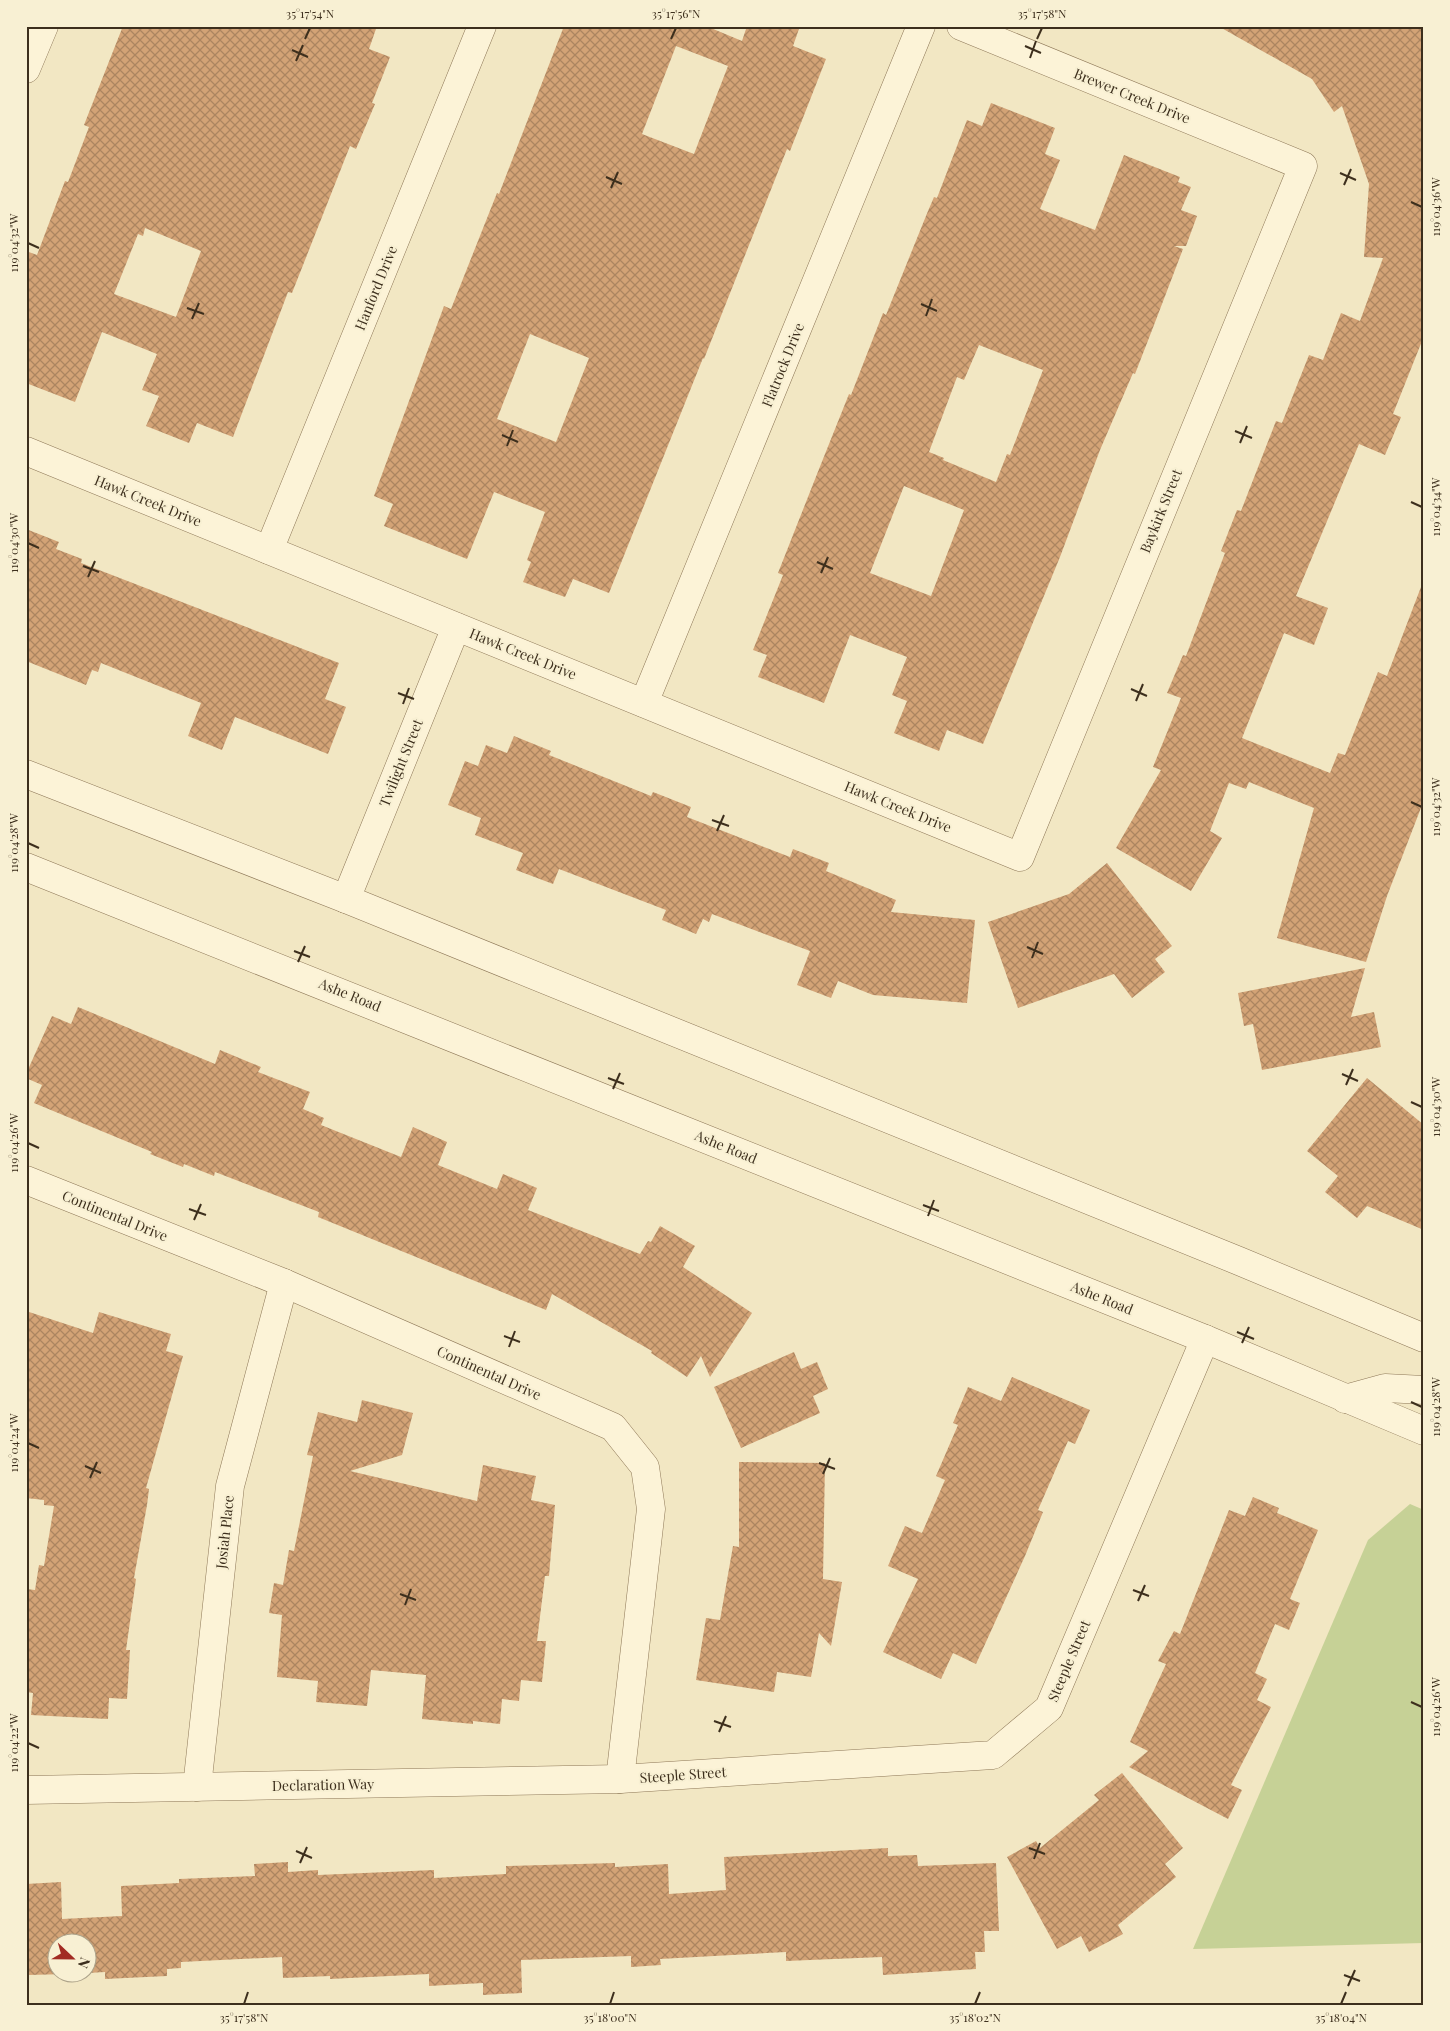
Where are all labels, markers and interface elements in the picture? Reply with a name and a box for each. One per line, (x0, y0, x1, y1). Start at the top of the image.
text: 35°17'54"N (286, 5, 335, 21)
text: 35°17'56"N (652, 5, 701, 21)
text: 35°17'58"N (1017, 5, 1067, 21)
street label: Brewer Creek Drive (1071, 64, 1193, 128)
text: 119°04'36"W (1427, 177, 1443, 237)
text: 119°04'32"W (5, 213, 21, 272)
street label: Hanford Drive (350, 243, 401, 333)
street label: Flatrock Drive (757, 320, 808, 410)
street label: Baykirk Street (1135, 465, 1186, 555)
street label: Hawk Creek Drive (92, 470, 205, 531)
text: 119°04'34"W (1427, 477, 1443, 536)
text: 119°04'30"W (5, 513, 21, 573)
street label: Hawk Creek Drive (467, 623, 580, 684)
street label: Twilight Street (374, 715, 427, 810)
street label: Hawk Creek Drive (842, 776, 955, 837)
text: 119°04'32"W (1427, 777, 1443, 836)
text: 119°04'28"W (5, 813, 21, 873)
street label: Ashe Road (315, 973, 384, 1016)
text: 119°04'30"W (1427, 1077, 1443, 1137)
text: 119°04'26"W (5, 1113, 21, 1173)
street label: Ashe Road (691, 1125, 760, 1168)
street label: Continental Drive (60, 1186, 171, 1245)
street label: Ashe Road (1067, 1276, 1136, 1319)
street label: Continental Drive (434, 1341, 544, 1404)
text: 119°04'28"W (1427, 1377, 1443, 1437)
text: 119°04'24"W (5, 1413, 21, 1473)
street label: Josiah Place (211, 1494, 238, 1571)
street label: Steeple Street (1043, 1616, 1095, 1704)
text: 119°04'26"W (1427, 1677, 1443, 1737)
text: 119°04'22"W (5, 1713, 21, 1773)
street label: Steeple Street (639, 1762, 728, 1787)
street label: Declaration Way (272, 1774, 374, 1795)
north arrow (48, 1934, 98, 1984)
text: N (74, 1955, 95, 1971)
text: 35°17'58"N (219, 2009, 269, 2025)
text: 35°18'00"N (583, 2009, 637, 2025)
text: 35°18'02"N (949, 2009, 1001, 2025)
text: 35°18'04"N (1315, 2009, 1367, 2025)

